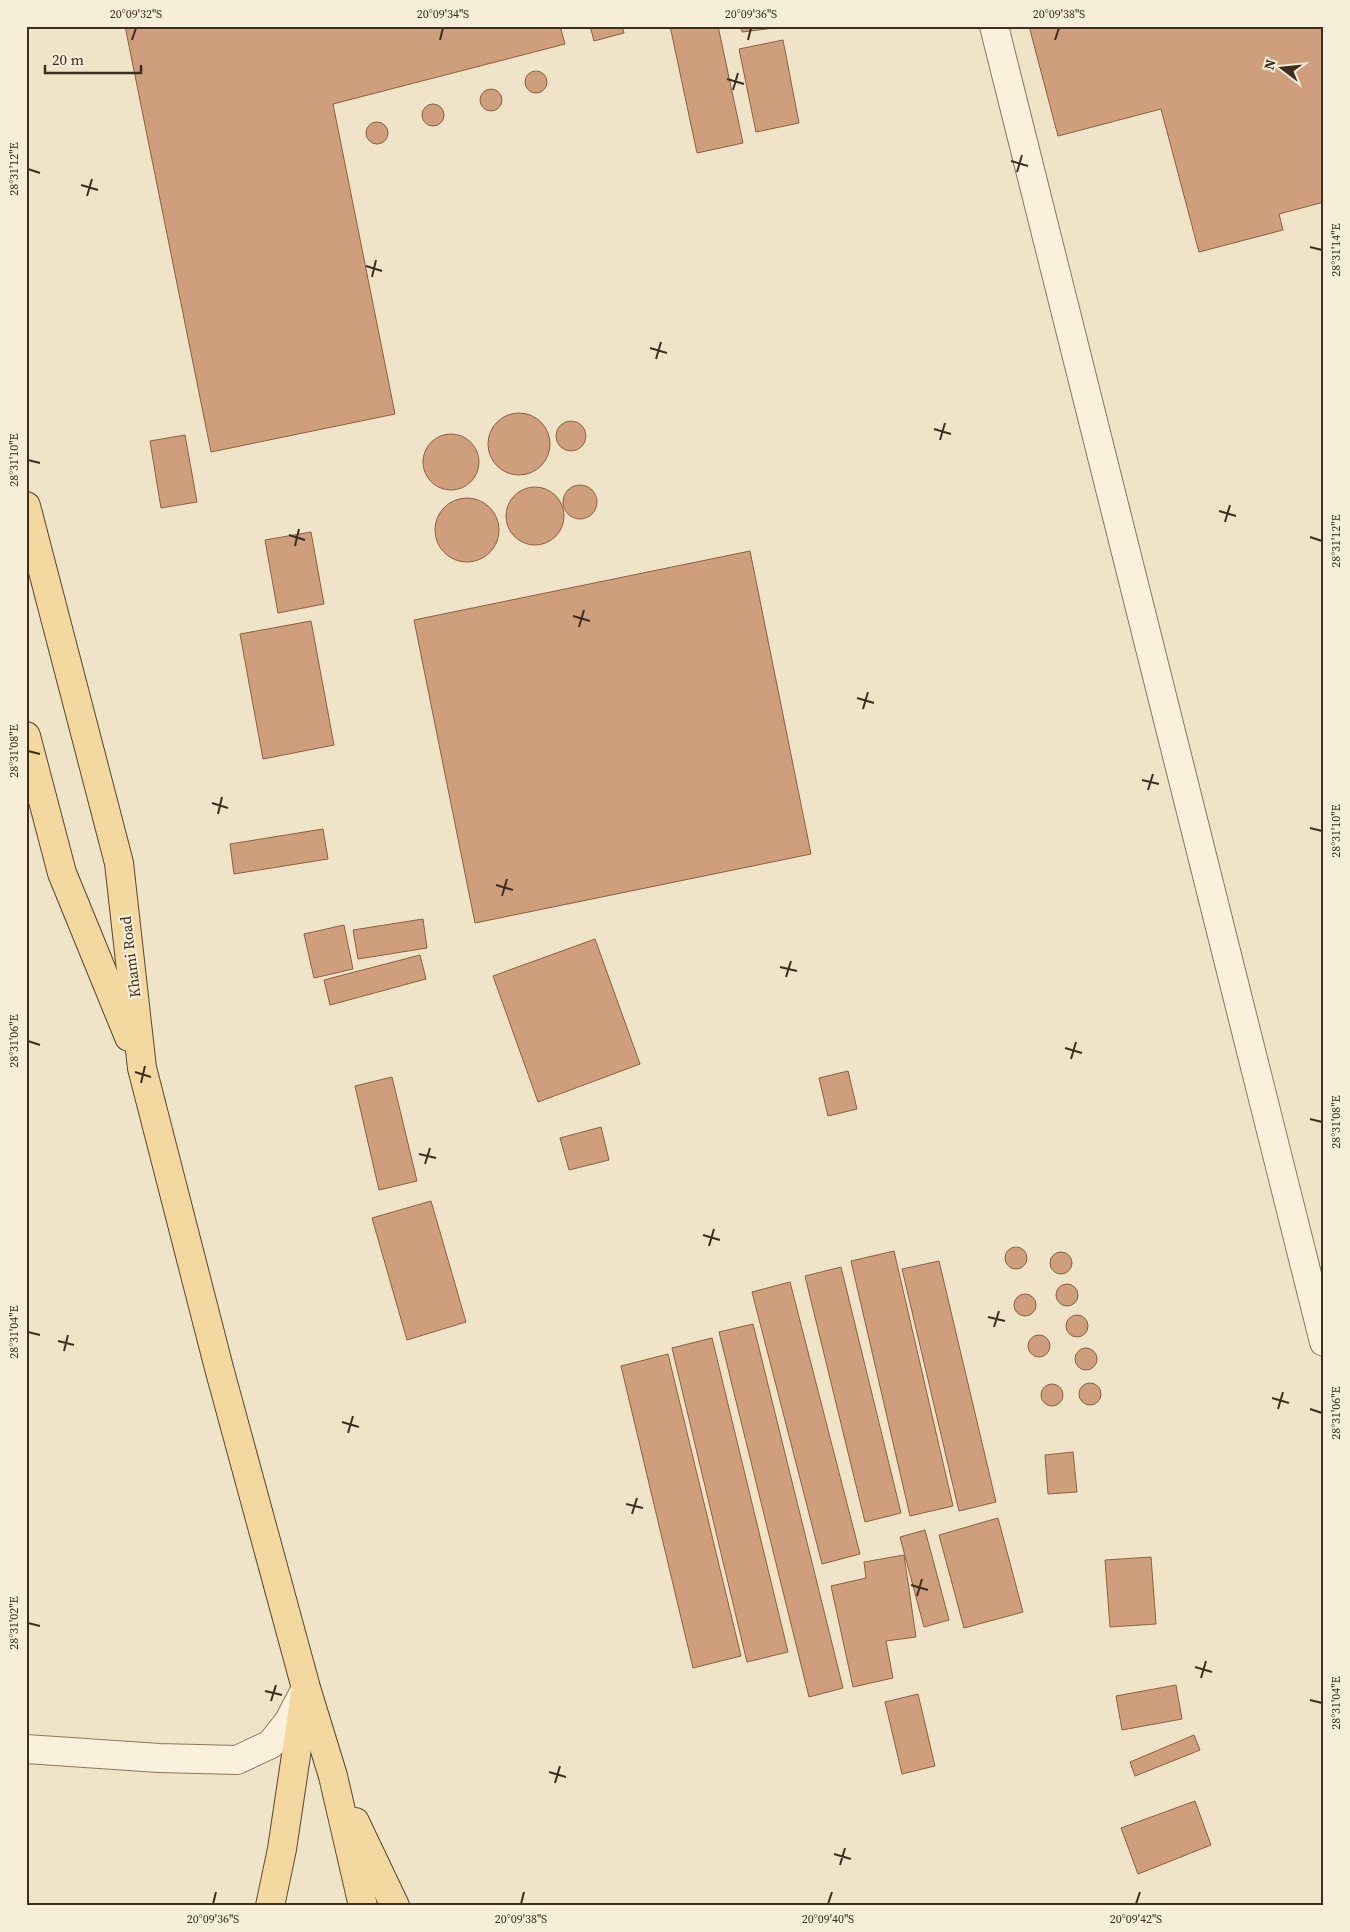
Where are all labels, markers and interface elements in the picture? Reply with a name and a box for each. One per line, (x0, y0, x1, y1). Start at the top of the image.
text: 20°09'32"S (110, 6, 162, 22)
text: 20°09'34"S (417, 6, 469, 22)
text: 20°09'36"S (725, 6, 777, 22)
text: 20°09'38"S (1033, 6, 1085, 22)
scale bar (45, 42, 141, 74)
north arrow (1258, 42, 1308, 92)
text: 20 m (52, 49, 84, 70)
text: N (1258, 57, 1281, 72)
text: 28°31'12"E (6, 142, 22, 196)
text: 28°31'14"E (1328, 223, 1344, 277)
text: 28°31'10"E (6, 433, 22, 487)
text: 28°31'12"E (1328, 514, 1344, 568)
text: 28°31'08"E (6, 724, 22, 778)
text: 28°31'10"E (1328, 804, 1344, 858)
street label: Khami Road (115, 915, 145, 999)
text: 28°31'06"E (6, 1014, 22, 1068)
text: 28°31'08"E (1328, 1095, 1344, 1149)
text: 28°31'04"E (6, 1305, 22, 1359)
text: 28°31'06"E (1328, 1386, 1344, 1440)
text: 28°31'02"E (6, 1596, 22, 1650)
text: 28°31'04"E (1328, 1676, 1344, 1730)
text: 20°09'36"S (187, 1911, 239, 1927)
text: 20°09'38"S (495, 1911, 547, 1927)
text: 20°09'40"S (802, 1911, 854, 1927)
text: 20°09'42"S (1110, 1911, 1162, 1927)

